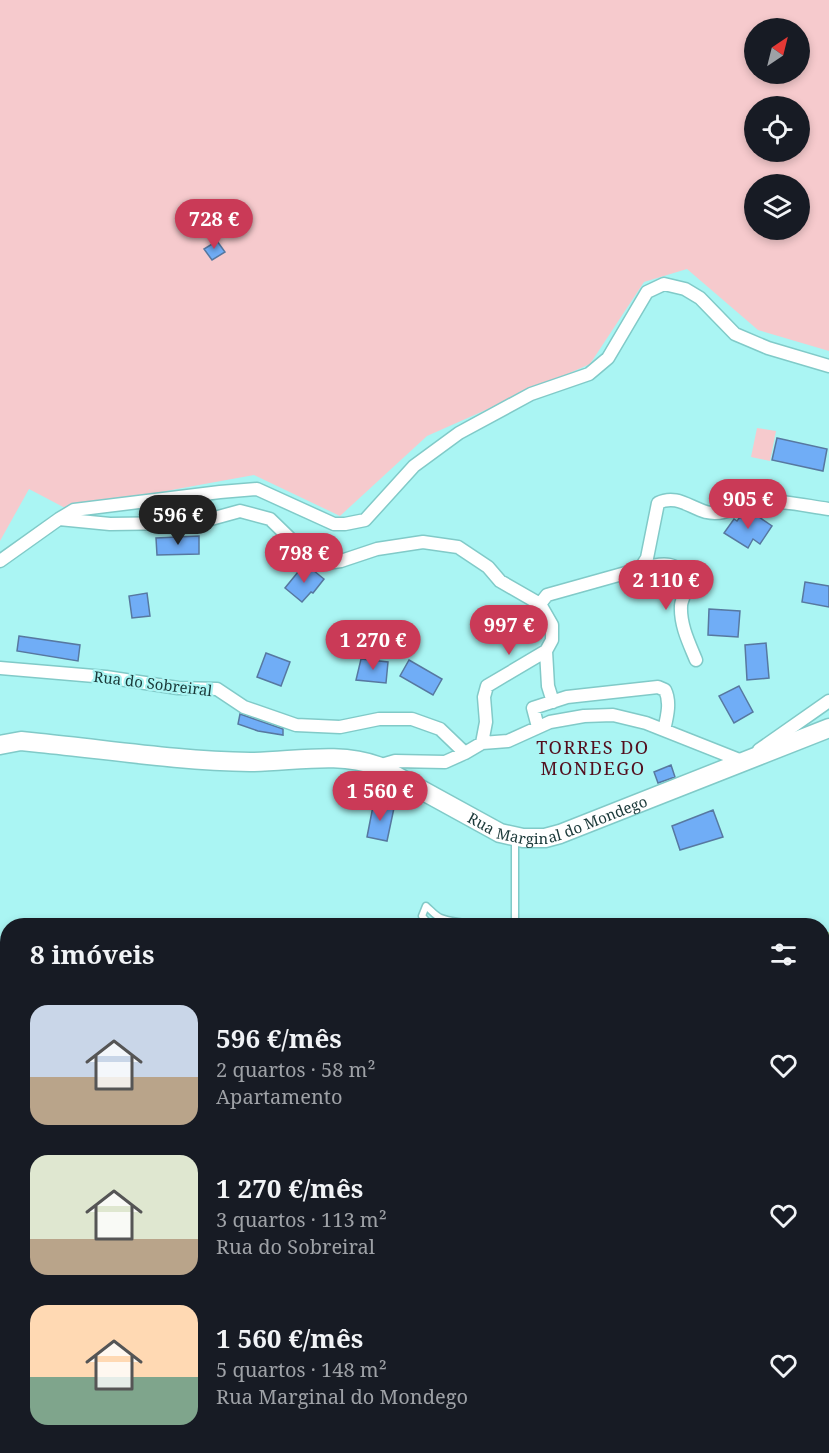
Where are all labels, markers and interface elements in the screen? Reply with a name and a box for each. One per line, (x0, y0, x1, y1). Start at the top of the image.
north arrow (744, 18, 810, 84)
map controls (744, 18, 810, 240)
button: locate (744, 96, 810, 162)
button: layers (744, 174, 810, 240)
pin: 728 € (172, 199, 256, 250)
text: 728 € (189, 205, 239, 232)
pin: 905 € (706, 479, 790, 530)
text: 905 € (723, 485, 773, 512)
pin: 596 € (136, 495, 220, 546)
text: 596 € (153, 501, 203, 528)
pin: 798 € (262, 533, 346, 584)
text: 798 € (279, 539, 329, 566)
pin: 2 110 € (611, 560, 721, 611)
text: 2 110 € (633, 566, 699, 593)
pin: 997 € (467, 605, 551, 656)
text: 997 € (484, 611, 534, 638)
pin: 1 270 € (318, 620, 428, 671)
text: 1 270 € (340, 626, 406, 653)
street label: Rua do Sobreiral (93, 666, 214, 700)
district label: TORRES DO MONDEGO (536, 735, 650, 780)
pin: 1 560 € (325, 771, 435, 822)
text: 1 560 € (347, 777, 413, 804)
street label: Rua Marginal do Mondego (464, 791, 650, 848)
text: 8 imóveis (30, 936, 155, 972)
icon: filters (767, 938, 800, 971)
text: 596 €/mês (216, 1020, 342, 1056)
icon: home (78, 1029, 150, 1101)
icon: heart (767, 1049, 800, 1082)
text: 2 quartos · 58 m² (216, 1056, 376, 1083)
text: Apartamento (216, 1083, 342, 1110)
text: 1 270 €/mês (216, 1170, 363, 1206)
icon: home (78, 1179, 150, 1251)
icon: heart (767, 1199, 800, 1232)
text: 3 quartos · 113 m² (216, 1206, 387, 1233)
text: Rua do Sobreiral (216, 1233, 375, 1260)
text: 1 560 €/mês (216, 1320, 363, 1356)
icon: home (78, 1329, 150, 1401)
icon: heart (767, 1349, 800, 1382)
text: 5 quartos · 148 m² (216, 1356, 387, 1383)
text: Rua Marginal do Mondego (216, 1383, 468, 1410)

